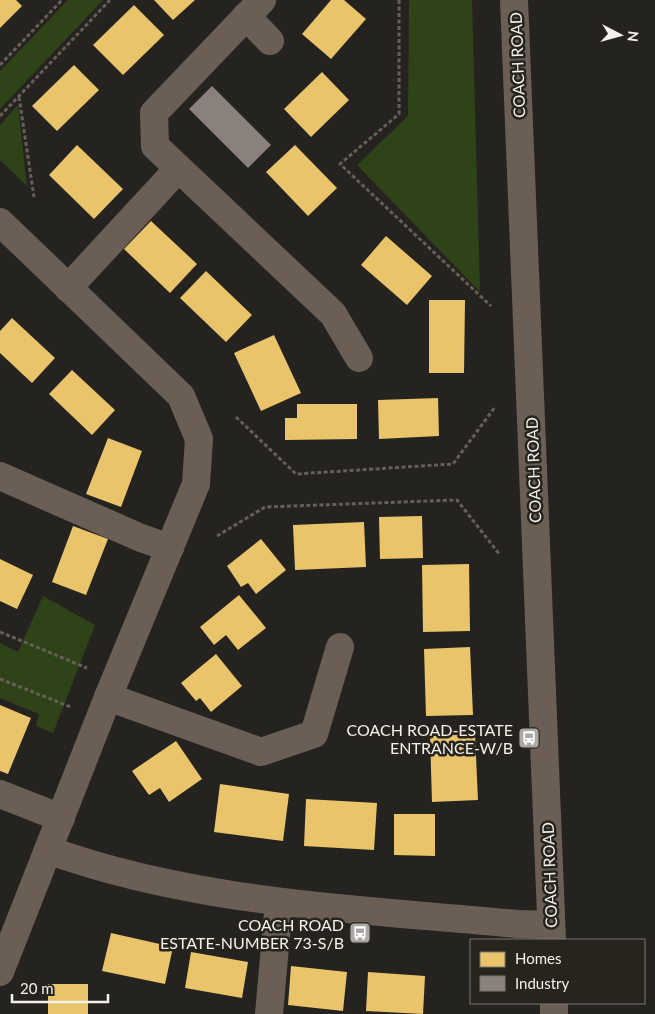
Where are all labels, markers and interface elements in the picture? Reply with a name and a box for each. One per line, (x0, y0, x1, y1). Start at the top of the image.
north arrow (595, 10, 645, 60)
street label: COACH ROAD (506, 12, 528, 118)
text: N (624, 30, 642, 43)
street label: COACH ROAD (522, 417, 544, 523)
place label: COACH ROAD-ESTATE ENTRANCE-W/B (346, 720, 513, 757)
bus stop icon: COACH ROAD-ESTATE ENTRANCE-W/B (517, 726, 541, 750)
street label: COACH ROAD (538, 822, 560, 928)
place label: COACH ROAD ESTATE-NUMBER 73-S/B (160, 915, 344, 952)
bus stop icon: COACH ROAD ESTATE-NUMBER 73-S/B (348, 921, 372, 945)
legend (470, 939, 645, 1004)
text: Homes (515, 949, 561, 967)
scale bar (12, 972, 109, 1004)
text: Industry (515, 974, 570, 992)
text: 20 m (20, 979, 54, 997)

